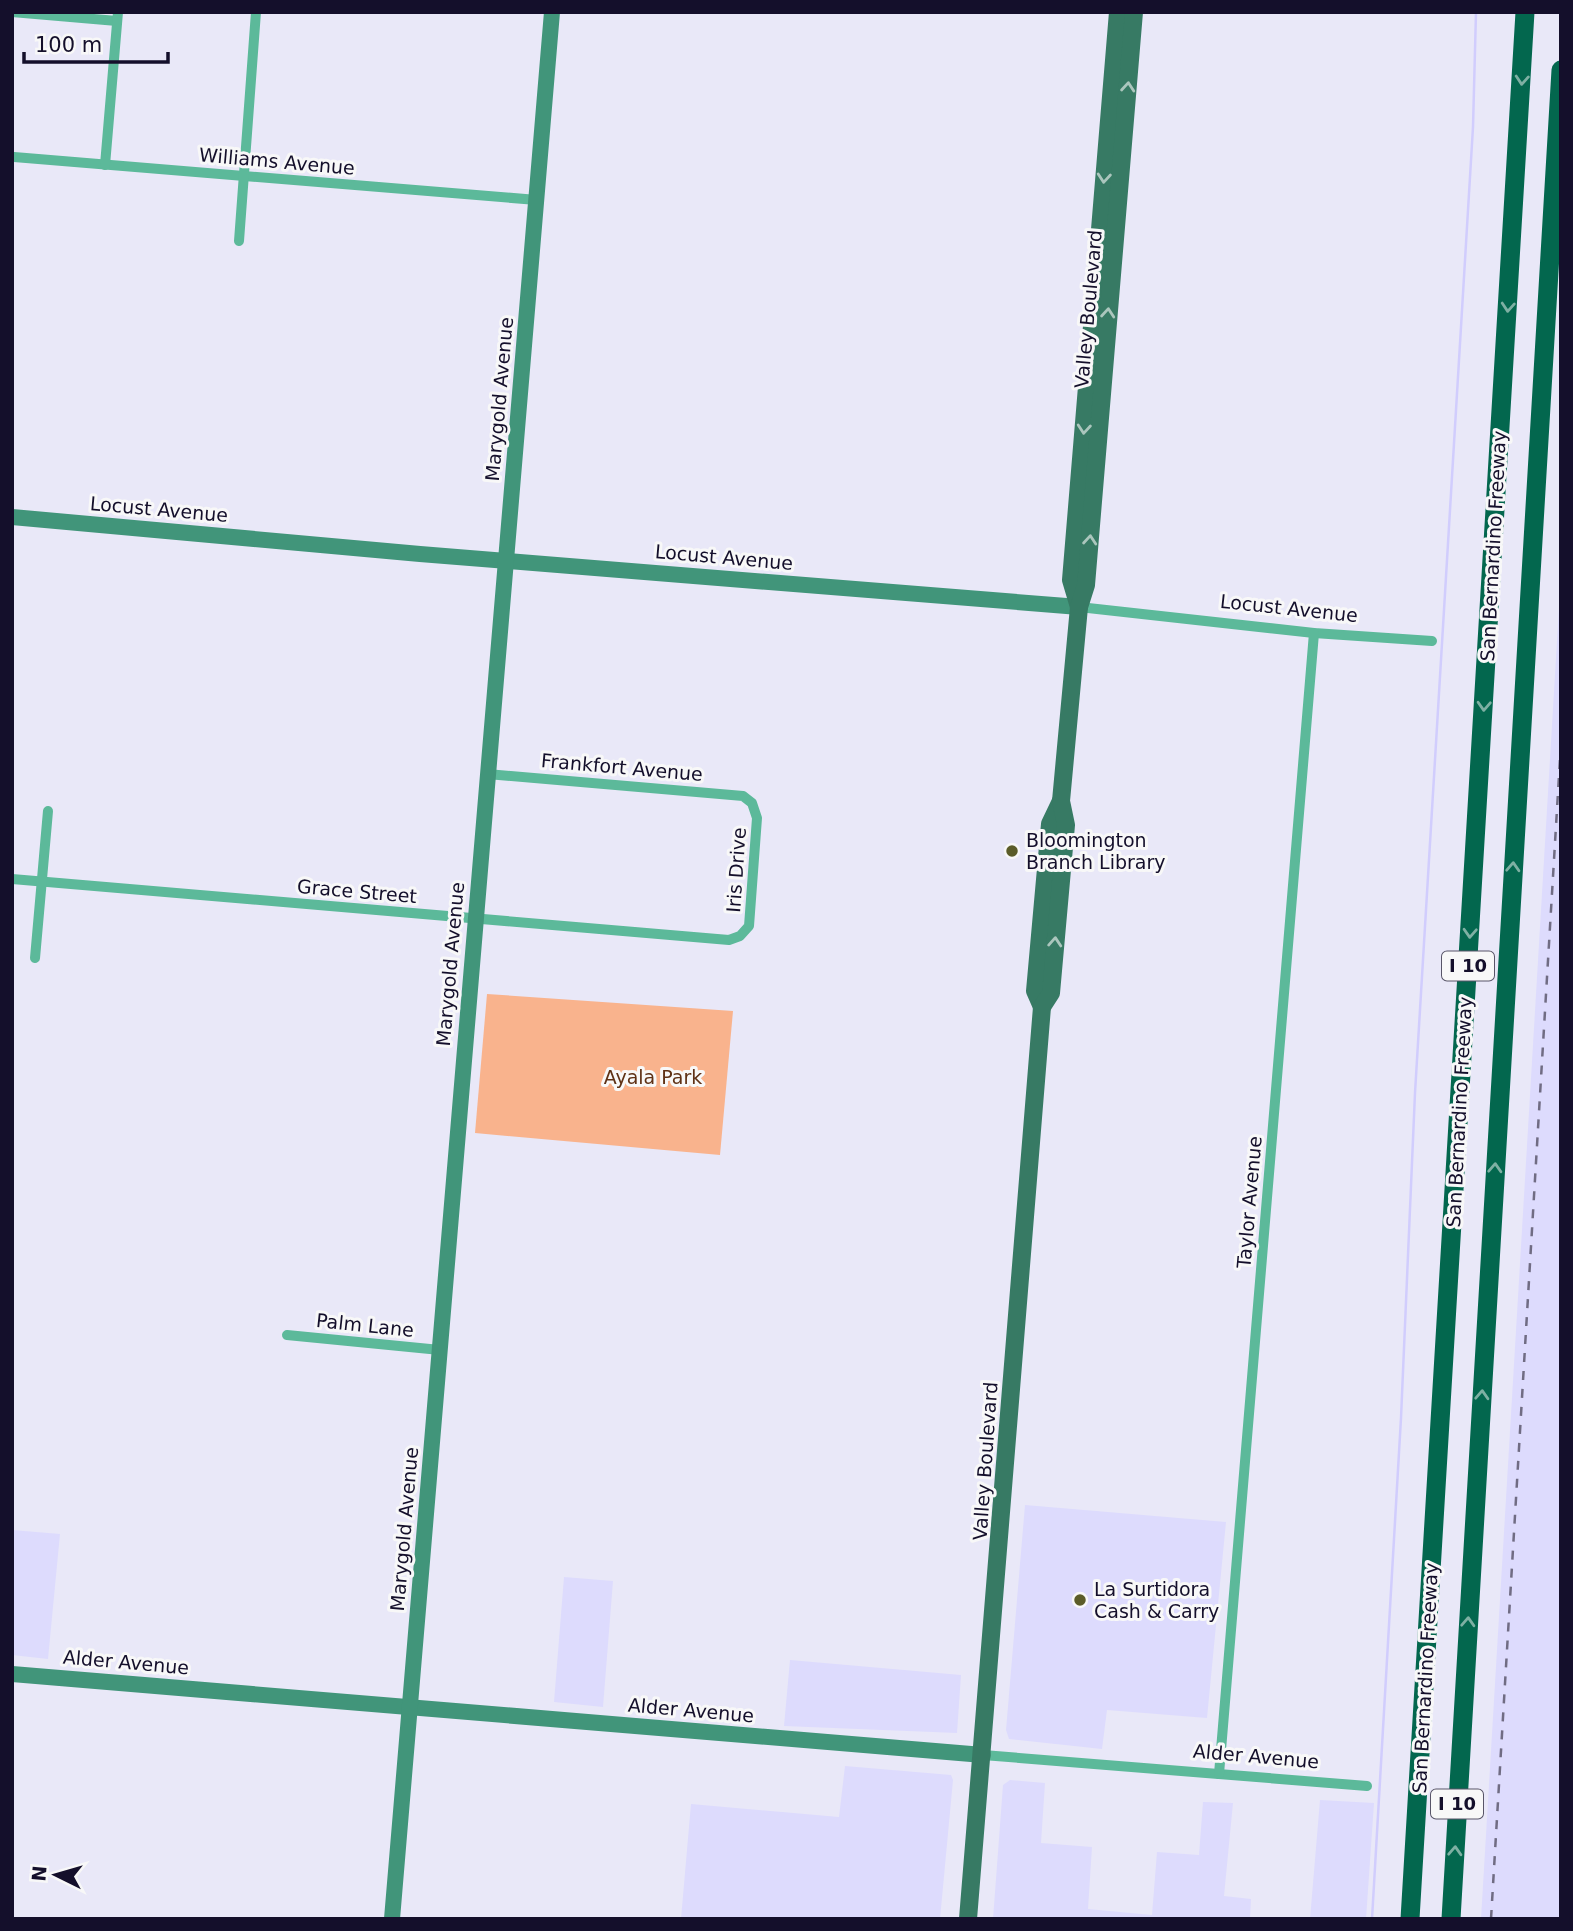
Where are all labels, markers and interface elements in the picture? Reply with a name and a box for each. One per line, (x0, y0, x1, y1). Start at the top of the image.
scale bar (24, 21, 168, 65)
text: 100 m (35, 33, 102, 57)
one-way arrow (1515, 75, 1530, 86)
one-way arrow (1120, 81, 1135, 92)
street label: Williams Avenue (198, 143, 356, 179)
one-way arrow (1097, 173, 1112, 184)
street label: Valley Boulevard (1070, 229, 1106, 389)
one-way arrow (1501, 302, 1516, 313)
one-way arrow (1101, 308, 1116, 319)
street label: Marygold Avenue (481, 316, 517, 482)
one-way arrow (1077, 424, 1092, 435)
street label: San Bernardino Freeway (1476, 430, 1510, 662)
street label: Locust Avenue (89, 492, 229, 526)
one-way arrow (1082, 534, 1097, 545)
street label: Locust Avenue (654, 540, 794, 574)
street label: Locust Avenue (1219, 590, 1359, 626)
one-way arrow (1477, 701, 1492, 712)
street label: Frankfort Avenue (540, 749, 704, 785)
street label: Iris Drive (722, 827, 750, 913)
place label: Bloomington Branch Library (1026, 829, 1166, 873)
marker: Bloomington Branch Library (1004, 843, 1020, 859)
one-way arrow (1506, 861, 1521, 872)
street label: Grace Street (296, 875, 418, 907)
street label: Marygold Avenue (432, 881, 468, 1047)
one-way arrow (1463, 928, 1478, 939)
one-way arrow (1047, 936, 1062, 947)
road number: I 10 (1442, 951, 1494, 981)
street label: San Bernardino Freeway (1442, 996, 1476, 1228)
park label: Ayala Park (604, 1066, 702, 1088)
street label: Taylor Avenue (1232, 1135, 1266, 1270)
one-way arrow (1488, 1162, 1503, 1173)
street label: Palm Lane (315, 1309, 415, 1341)
street label: Valley Boulevard (968, 1381, 1002, 1541)
one-way arrow (1474, 1389, 1489, 1400)
street label: Marygold Avenue (386, 1446, 422, 1612)
street label: San Bernardino Freeway (1408, 1562, 1442, 1794)
place label: La Surtidora Cash & Carry (1094, 1578, 1219, 1622)
marker: La Surtidora Cash & Carry (1072, 1592, 1088, 1608)
one-way arrow (1461, 1616, 1476, 1627)
street label: Alder Avenue (62, 1646, 190, 1678)
street label: Alder Avenue (627, 1694, 755, 1726)
street label: Alder Avenue (1192, 1740, 1320, 1772)
road number: I 10 (1431, 1790, 1483, 1818)
north arrow (21, 1840, 91, 1910)
one-way arrow (1447, 1845, 1462, 1856)
text: N (27, 1865, 51, 1882)

